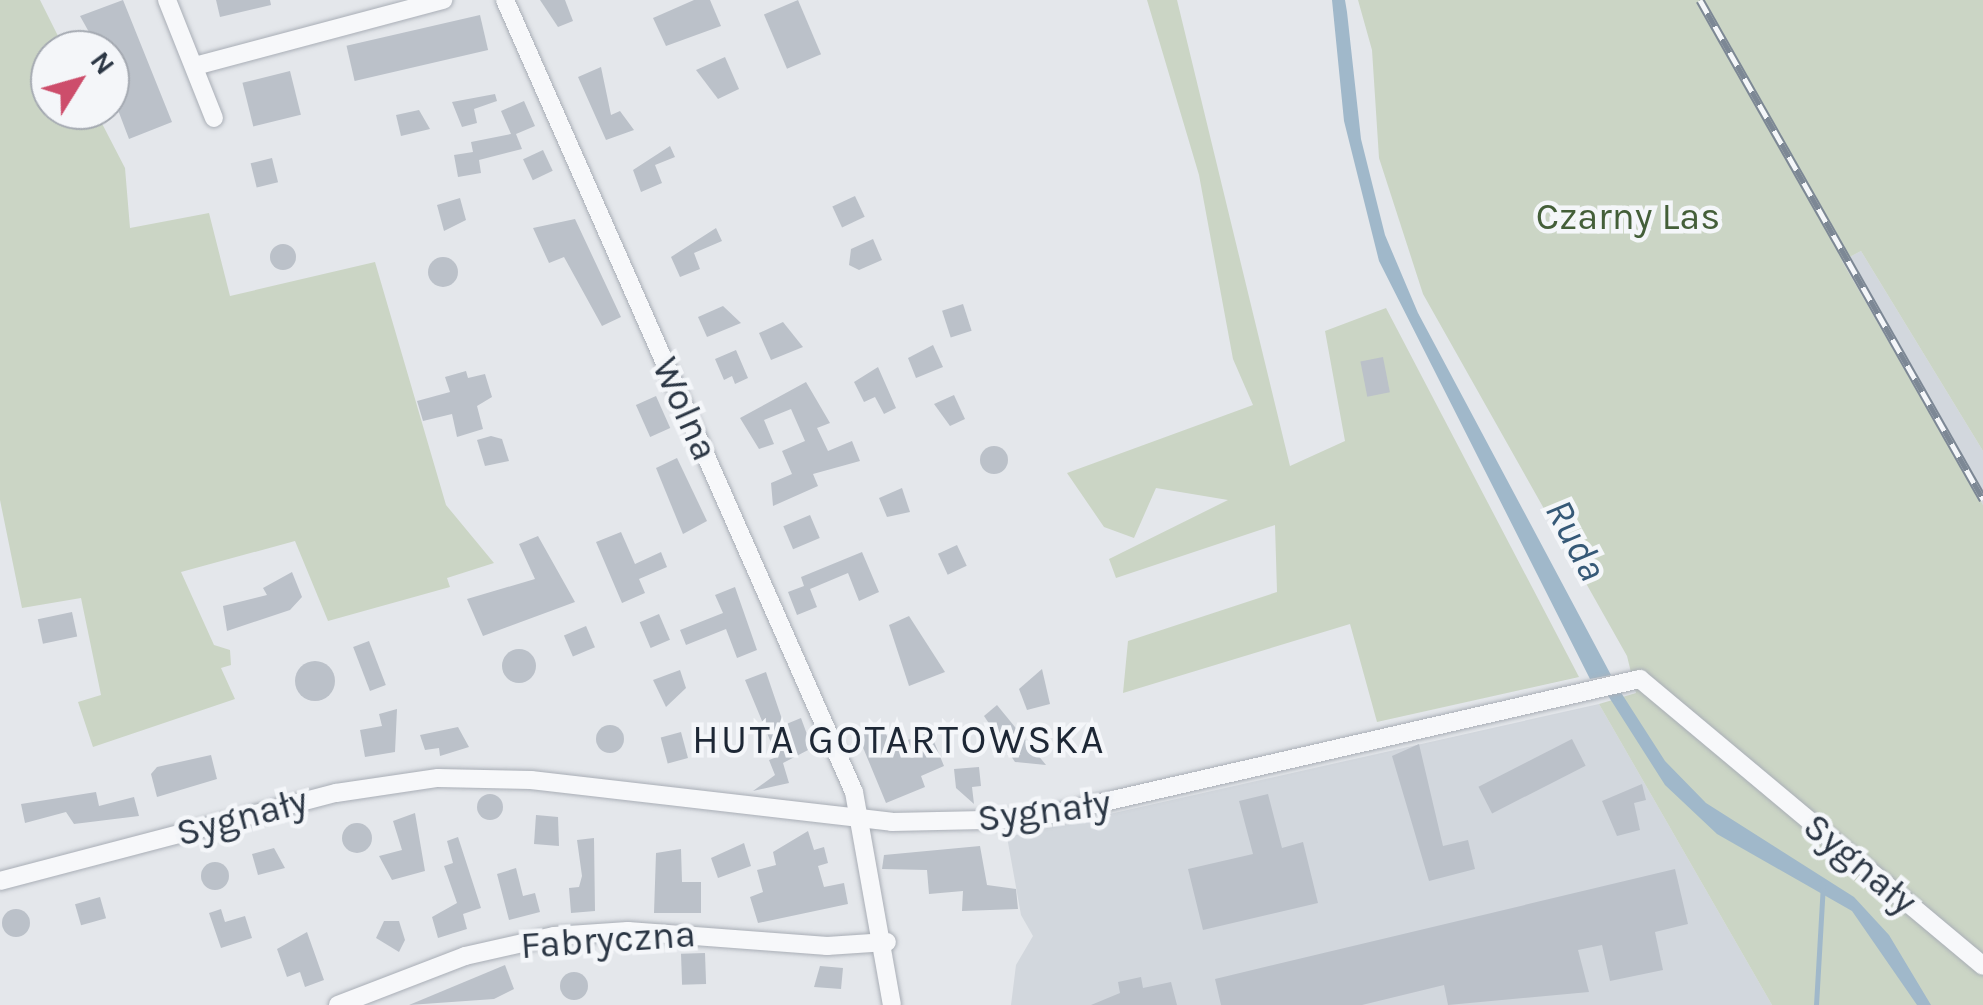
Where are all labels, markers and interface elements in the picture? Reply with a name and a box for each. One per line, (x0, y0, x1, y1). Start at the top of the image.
north arrow (30, 30, 130, 130)
text: N (84, 45, 122, 81)
park label: Czarny Las (1536, 194, 1720, 240)
street label: Wolna (642, 350, 728, 468)
water label: Ruda (1535, 491, 1617, 589)
district label: HUTA GOTARTOWSKA (692, 716, 1106, 764)
street label: Sygnały (171, 778, 313, 856)
street label: Sygnały (975, 780, 1113, 842)
street label: Sygnały (1794, 803, 1926, 925)
street label: Fabryczna (519, 911, 697, 969)

